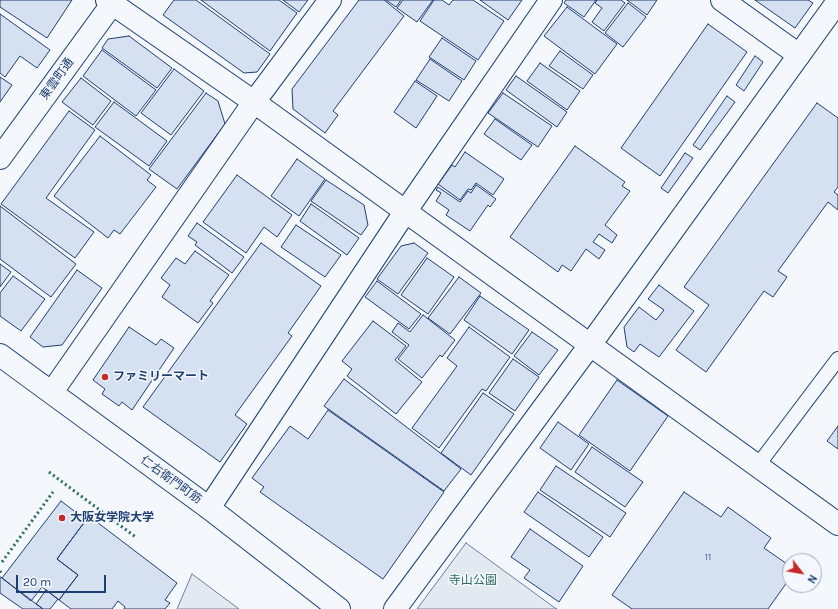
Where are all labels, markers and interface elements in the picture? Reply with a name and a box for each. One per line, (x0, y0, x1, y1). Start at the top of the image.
street label: 東雲町通 (37, 55, 77, 103)
place label: ファミリーマート (113, 370, 209, 384)
marker: ファミリーマート (100, 372, 110, 382)
street label: 仁右衛門町筋 (138, 453, 204, 507)
place label: 大阪女学院大学 (70, 511, 154, 525)
marker: 大阪女学院大学 (57, 513, 67, 523)
house number: 11 (705, 551, 711, 563)
north arrow (782, 553, 822, 593)
scale bar (18, 567, 108, 593)
text: N (804, 572, 819, 586)
park label: 寺山公園 (449, 574, 497, 588)
text: 20 m (23, 575, 51, 589)

